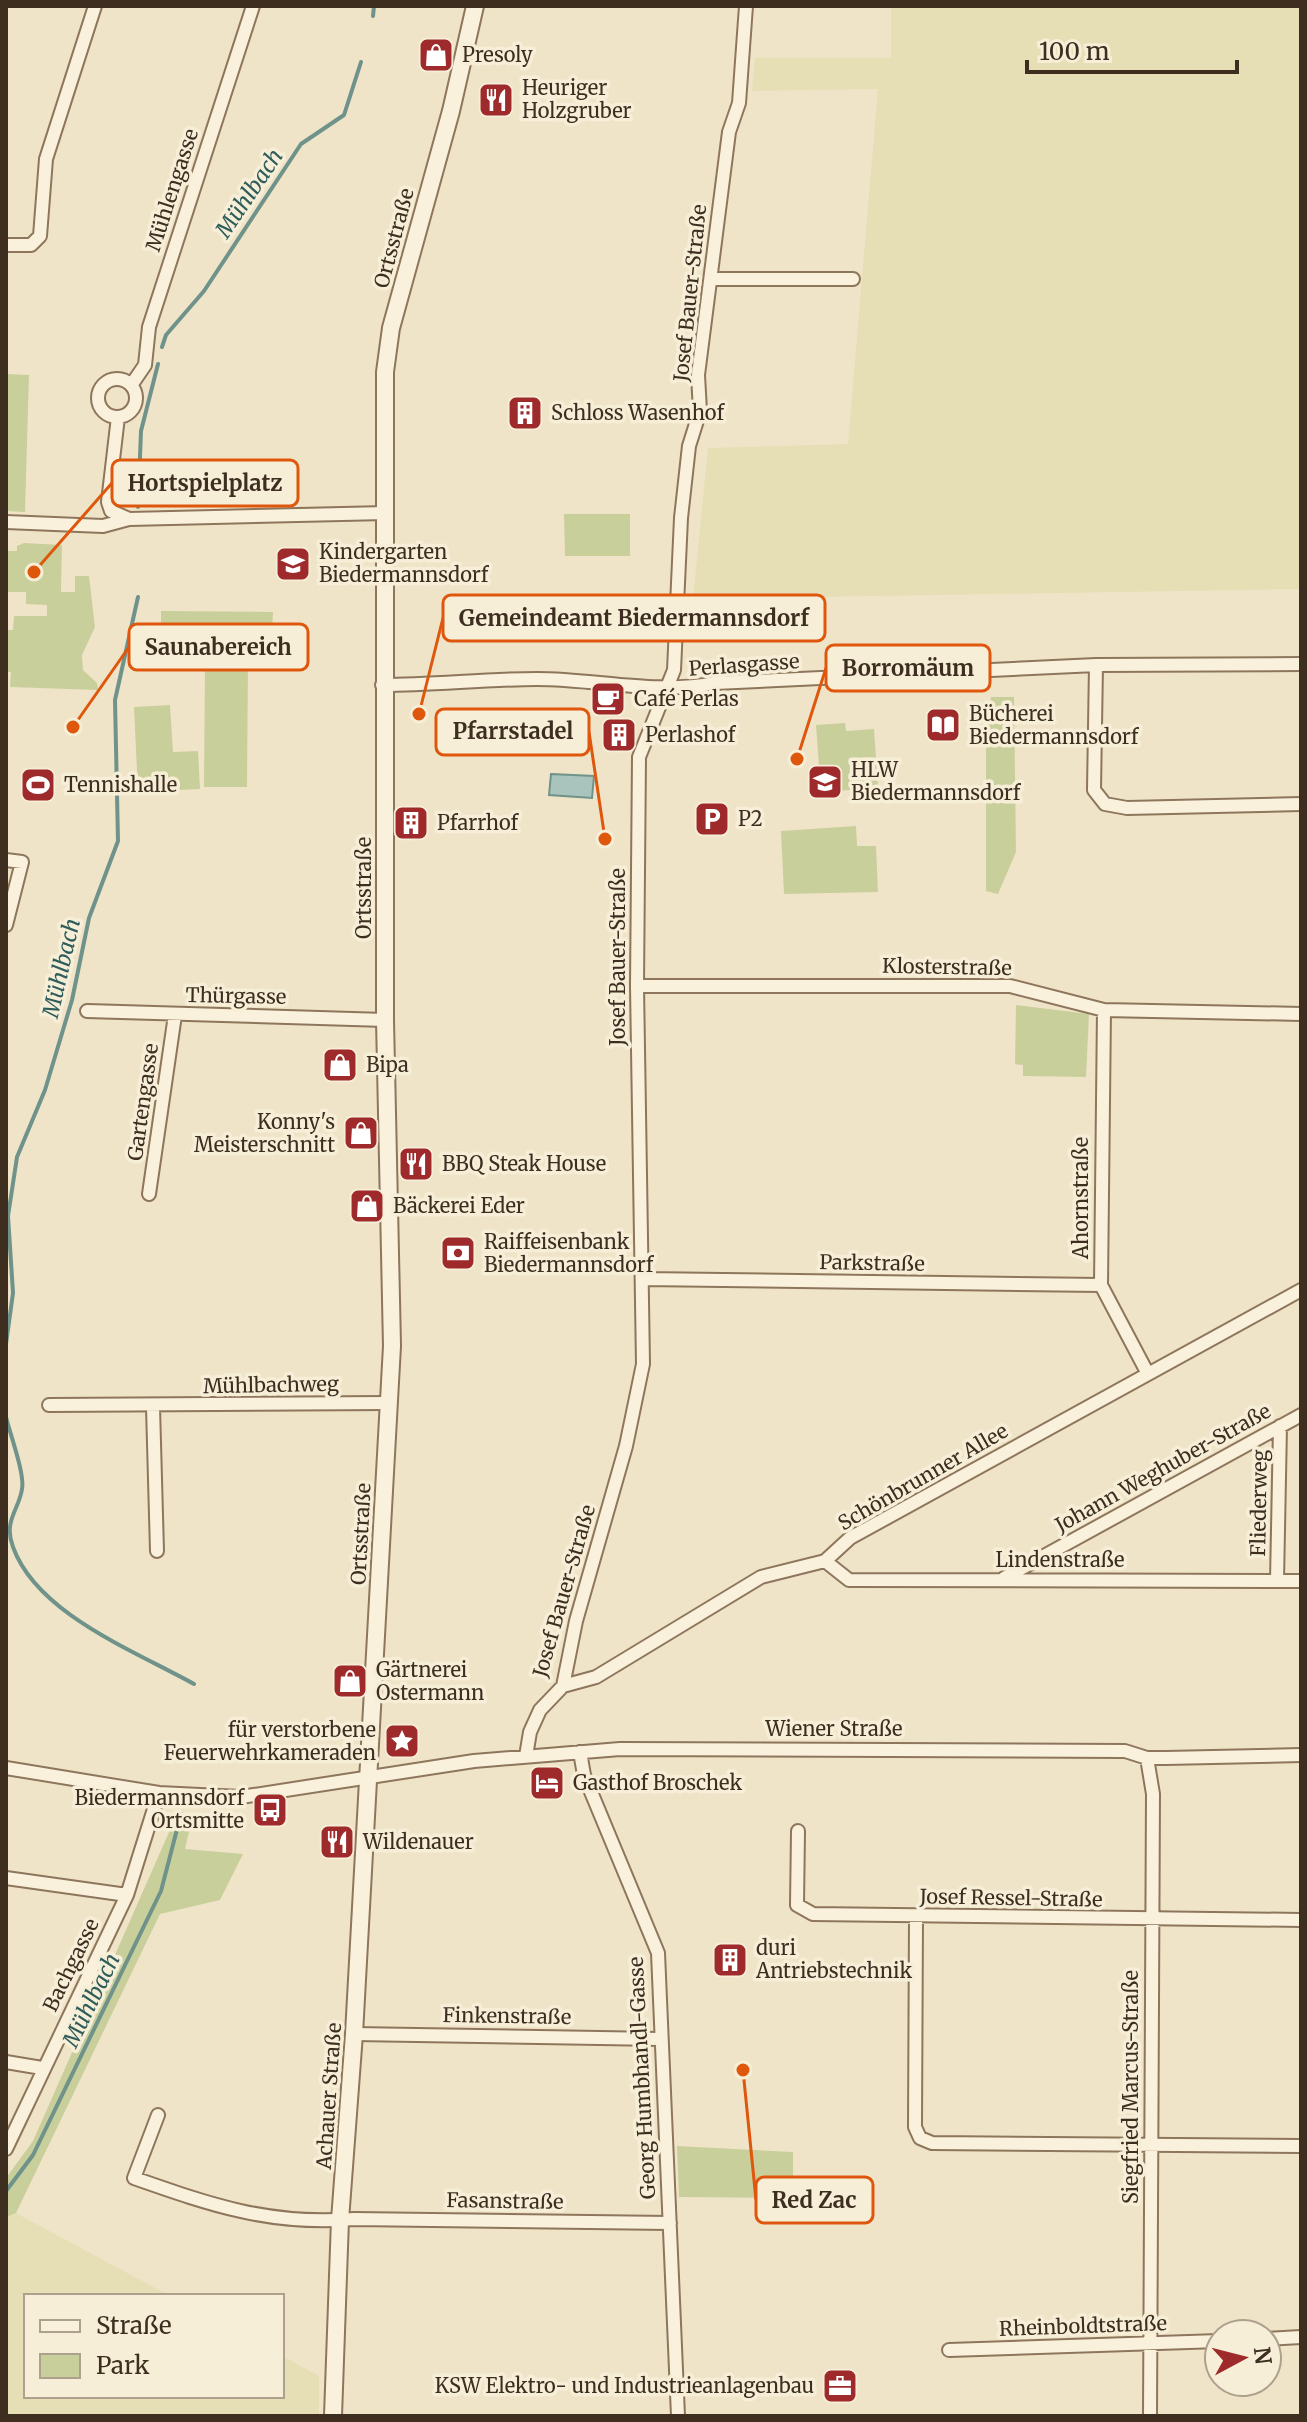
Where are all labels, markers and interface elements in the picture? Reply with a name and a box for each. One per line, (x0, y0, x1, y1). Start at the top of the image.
scale bar (1027, 24, 1237, 74)
shop icon: Presoly (417, 36, 455, 74)
text: 100 m (1039, 36, 1110, 67)
place label: Presoly (462, 42, 533, 67)
place label: Heuriger Holzgruber (522, 75, 632, 123)
restaurant icon: Heuriger Holzgruber (477, 81, 515, 119)
street label: Mühlengasse (140, 125, 203, 254)
water label: Mühlbach (209, 143, 289, 244)
street label: Ortsstraße (368, 185, 419, 290)
street label: Josef Bauer-Straße (668, 203, 711, 384)
building icon: Schloss Wasenhof (506, 394, 544, 432)
place label: Schloss Wasenhof (551, 400, 725, 425)
callout: Hortspielplatz (112, 460, 298, 506)
text: Hortspielplatz (128, 469, 282, 497)
place label: Kindergarten Biedermannsdorf (319, 539, 490, 587)
school or university icon: Kindergarten Biedermannsdorf (274, 545, 312, 583)
callout: Gemeindeamt Biedermannsdorf (443, 595, 825, 641)
text: Gemeindeamt Biedermannsdorf (459, 604, 810, 632)
callout: Saunabereich (129, 624, 308, 670)
text: Saunabereich (144, 633, 292, 661)
callout: Borromäum (826, 645, 990, 691)
street label: Perlasgasse (688, 648, 800, 681)
text: Borromäum (842, 654, 974, 682)
cafe icon: Café Perlas (589, 680, 627, 718)
place label: Café Perlas (634, 686, 739, 711)
place label: Bücherei Biedermannsdorf (969, 701, 1140, 749)
library icon: Bücherei Biedermannsdorf (924, 706, 962, 744)
callout: Pfarrstadel (436, 709, 589, 755)
building icon: Perlashof (600, 716, 638, 754)
text: Pfarrstadel (452, 717, 574, 745)
place label: Perlashof (645, 722, 737, 747)
place label: HLW Biedermannsdorf (851, 757, 1022, 805)
school or university icon: HLW Biedermannsdorf (806, 763, 844, 801)
sports icon: Tennishalle (19, 766, 57, 804)
place label: Tennishalle (64, 772, 177, 797)
parking icon: P2 (693, 800, 731, 838)
building icon: Pfarrhof (392, 804, 430, 842)
place label: P2 (738, 806, 763, 831)
place label: Pfarrhof (437, 810, 519, 835)
street label: Ortsstraße (351, 837, 376, 939)
street label: Josef Bauer-Straße (605, 868, 630, 1047)
water label: Mühlbach (36, 916, 86, 1021)
street label: Klosterstraße (882, 953, 1012, 980)
street label: Thürgasse (185, 982, 287, 1009)
street label: Gartengasse (122, 1042, 163, 1162)
shop icon: Bipa (321, 1046, 359, 1084)
place label: Bipa (366, 1052, 409, 1077)
place label: Konny's Meisterschnitt (194, 1109, 335, 1157)
shop icon: Konny's Meisterschnitt (342, 1114, 380, 1152)
street label: Ahornstraße (1068, 1137, 1093, 1260)
restaurant icon: BBQ Steak House (397, 1145, 435, 1183)
place label: BBQ Steak House (442, 1151, 606, 1176)
shop icon: Bäckerei Eder (348, 1187, 386, 1225)
place label: Bäckerei Eder (393, 1193, 525, 1218)
place label: Raiffeisenbank Biedermannsdorf (484, 1229, 655, 1277)
bank icon: Raiffeisenbank Biedermannsdorf (439, 1234, 477, 1272)
street label: Parkstraße (819, 1249, 925, 1276)
street label: Mühlbachweg (203, 1371, 339, 1398)
street label: Johann Weghuber-Straße (1050, 1398, 1275, 1538)
street label: Schönbrunner Allee (833, 1418, 1012, 1535)
street label: Fliederweg (1245, 1449, 1272, 1557)
street label: Ortsstraße (345, 1482, 376, 1586)
street label: Josef Bauer-Straße (527, 1502, 600, 1681)
street label: Lindenstraße (996, 1547, 1124, 1572)
place label: Gärtnerei Ostermann (376, 1657, 484, 1705)
shop icon: Gärtnerei Ostermann (331, 1662, 369, 1700)
street label: Wiener Straße (765, 1716, 903, 1741)
place label: für verstorbene Feuerwehrkameraden (164, 1717, 376, 1765)
place icon: für verstorbene Feuerwehrkameraden (383, 1722, 421, 1760)
hotel icon: Gasthof Broschek (528, 1764, 566, 1802)
place label: Gasthof Broschek (573, 1770, 742, 1795)
place label: Biedermannsdorf Ortsmitte (75, 1785, 245, 1833)
bus stop icon: Biedermannsdorf Ortsmitte (251, 1791, 289, 1829)
restaurant icon: Wildenauer (318, 1823, 356, 1861)
place label: Wildenauer (362, 1829, 474, 1854)
street label: Josef Ressel-Straße (918, 1883, 1103, 1912)
street label: Bachgasse (37, 1914, 104, 2015)
place label: duri Antriebstechnik (755, 1935, 912, 1983)
building icon: duri Antriebstechnik (711, 1941, 749, 1979)
water label: Mühlbach (56, 1948, 126, 2052)
street label: Georg Humbhandl-Gasse (623, 1956, 660, 2200)
street label: Siegfried Marcus-Straße (1118, 1970, 1143, 2204)
street label: Finkenstraße (443, 2002, 571, 2029)
street label: Achauer Straße (311, 2022, 346, 2171)
callout: Red Zac (756, 2177, 873, 2223)
text: Red Zac (772, 2186, 856, 2214)
street label: Fasanstraße (446, 2187, 564, 2214)
legend (24, 2294, 284, 2398)
text: Straße (96, 2310, 171, 2341)
street label: Rheinboldtstraße (999, 2310, 1167, 2341)
north arrow (1203, 2318, 1283, 2398)
text: N (1248, 2345, 1278, 2367)
text: Park (96, 2350, 150, 2381)
office icon: KSW Elektro- und Industrieanlagenbau (821, 2367, 859, 2405)
place label: KSW Elektro- und Industrieanlagenbau (435, 2373, 814, 2398)

